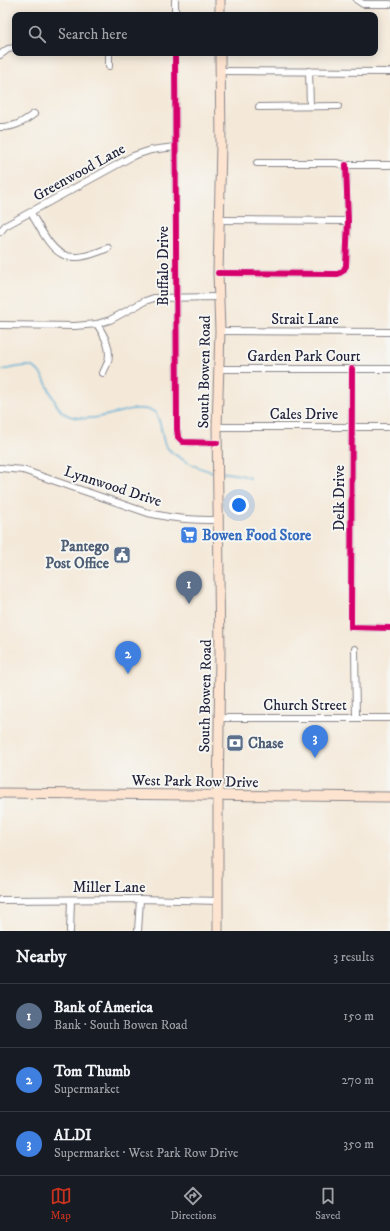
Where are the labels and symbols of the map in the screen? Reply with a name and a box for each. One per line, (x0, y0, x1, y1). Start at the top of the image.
street label: Greenwood Lane (30, 139, 129, 206)
street label: Buffalo Drive (154, 226, 173, 306)
street label: Strait Lane (271, 310, 339, 329)
street label: South Bowen Road (194, 315, 215, 429)
street label: Garden Park Court (247, 347, 361, 366)
street label: Cales Drive (270, 405, 338, 424)
street label: Lynnwood Drive (62, 462, 164, 511)
street label: Delk Drive (330, 465, 349, 531)
your location (229, 495, 249, 515)
supermarket icon: Bowen Food Store (179, 525, 199, 545)
place label: Bowen Food Store (202, 526, 312, 545)
place label: Pantego Post Office (45, 537, 110, 573)
public building icon: Pantego Post Office (112, 545, 132, 565)
pin: 1 (176, 571, 202, 604)
street label: South Bowen Road (195, 639, 216, 753)
pin: 2 (115, 641, 141, 674)
street label: Church Street (263, 696, 347, 715)
pin: 3 (302, 725, 328, 758)
bank icon: Chase (225, 733, 245, 753)
place label: Chase (248, 734, 284, 753)
street label: West Park Row Drive (130, 771, 259, 792)
street label: Miller Lane (73, 878, 145, 897)

